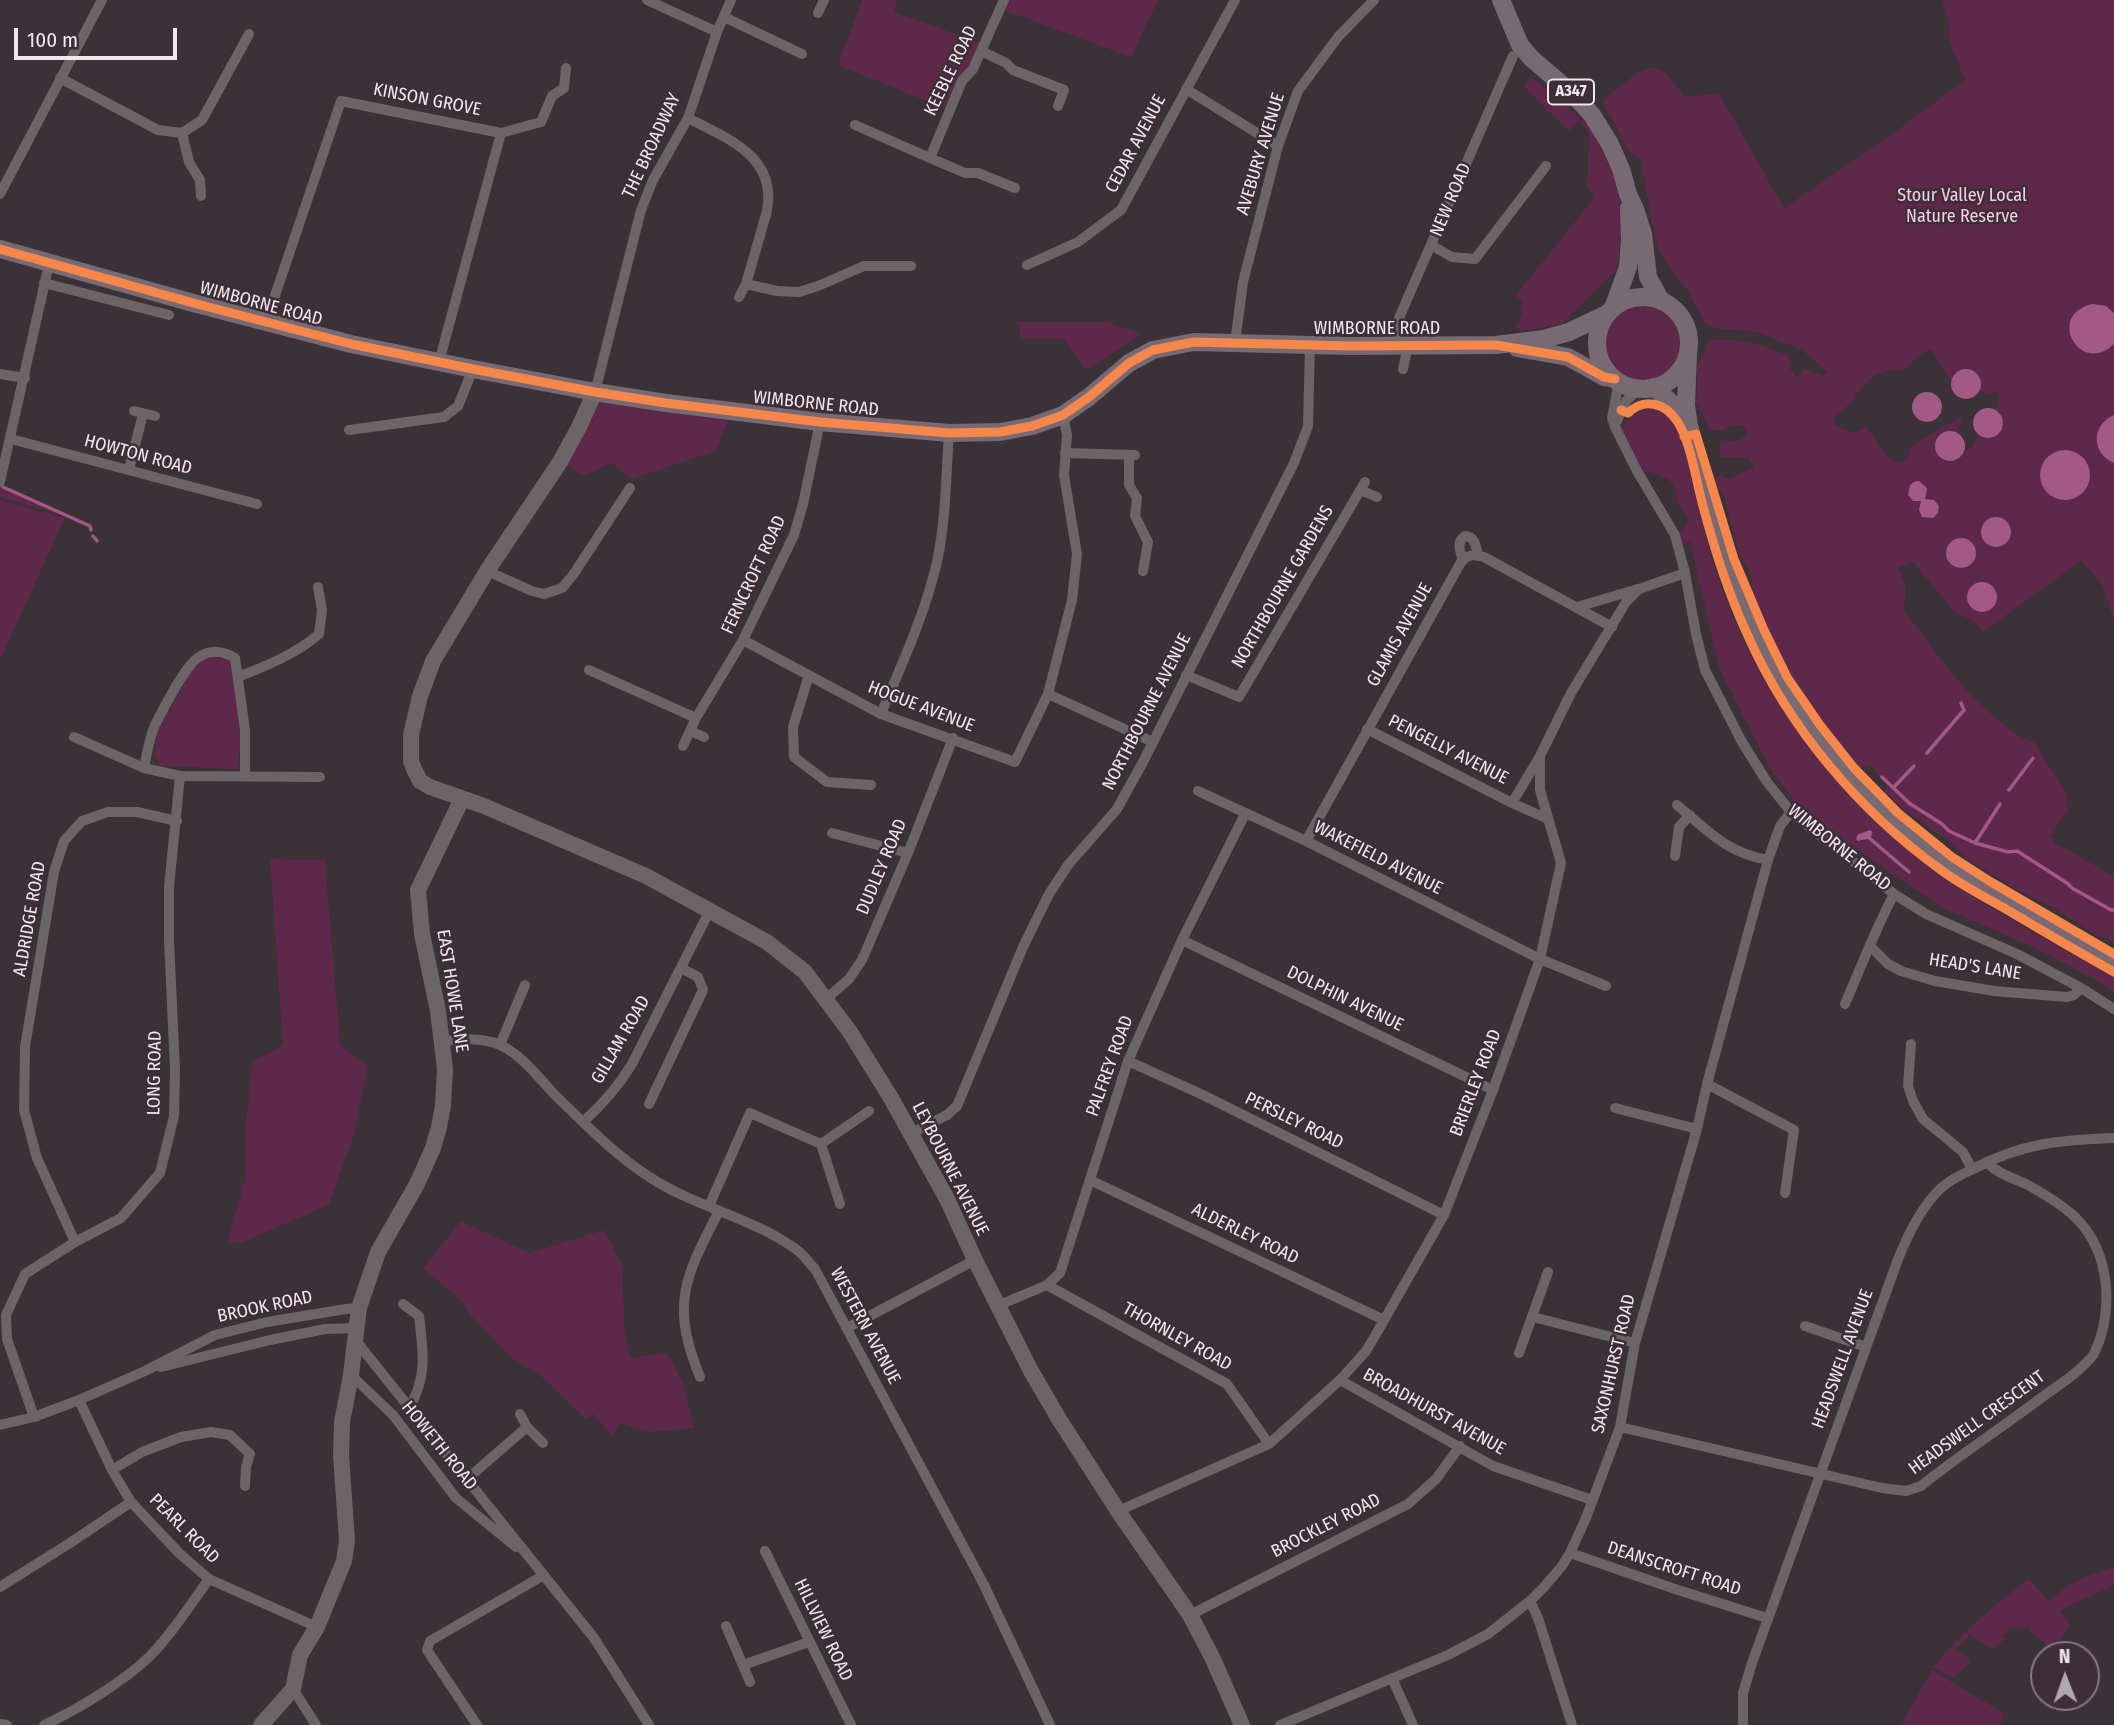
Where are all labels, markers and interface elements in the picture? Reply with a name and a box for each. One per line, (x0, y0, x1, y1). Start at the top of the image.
scale bar (18, 14, 180, 58)
street label: KEEBLE ROAD (920, 22, 982, 120)
text: 100 m (27, 27, 78, 53)
street label: KINSON GROVE (371, 79, 483, 121)
road number: A347 (1548, 80, 1594, 104)
street label: THE BROADWAY (618, 90, 686, 202)
street label: AVEBURY AVENUE (1232, 90, 1290, 218)
street label: CEDAR AVENUE (1101, 91, 1171, 197)
street label: NEW ROAD (1426, 160, 1476, 240)
park label: Stour Valley Local Nature Reserve (1897, 185, 2027, 228)
street label: WIMBORNE ROAD (197, 277, 325, 331)
street label: WIMBORNE ROAD (1314, 318, 1440, 340)
street label: WIMBORNE ROAD (752, 387, 880, 421)
street label: HOWTON ROAD (82, 430, 194, 480)
street label: NORTHBOURNE GARDENS (1228, 502, 1338, 672)
street label: FERNCROFT ROAD (717, 512, 791, 638)
street label: GLAMIS AVENUE (1363, 579, 1437, 691)
street label: NORTHBOURNE AVENUE (1098, 630, 1196, 794)
street label: HOGUE AVENUE (865, 677, 977, 737)
street label: PENGELLY AVENUE (1384, 710, 1512, 790)
street label: WIMBORNE ROAD (1783, 800, 1895, 896)
street label: DUDLEY ROAD (852, 816, 912, 918)
street label: WAKEFIELD AVENUE (1310, 816, 1446, 900)
street label: ALDRIDGE ROAD (9, 860, 51, 978)
street label: EAST HOWE LANE (432, 928, 472, 1054)
street label: HEAD'S LANE (1927, 949, 2023, 985)
street label: DOLPHIN AVENUE (1283, 962, 1407, 1036)
street label: GILLAM ROAD (587, 992, 655, 1088)
street label: PALFREY ROAD (1082, 1013, 1138, 1119)
street label: BRIERLEY ROAD (1446, 1026, 1506, 1140)
street label: LONG ROAD (143, 1030, 167, 1116)
street label: PERSLEY ROAD (1241, 1088, 1347, 1154)
street label: LEYBOURNE AVENUE (907, 1099, 993, 1239)
street label: ALDERLEY ROAD (1188, 1199, 1302, 1269)
street label: WESTERN AVENUE (825, 1264, 905, 1388)
street label: BROOK ROAD (216, 1286, 314, 1328)
street label: HEADSWELL AVENUE (1808, 1286, 1878, 1432)
street label: SAXONHURST ROAD (1588, 1292, 1640, 1436)
street label: THORNLEY ROAD (1119, 1298, 1235, 1376)
street label: BROADHURST AVENUE (1359, 1364, 1509, 1460)
street label: HEADSWELL CRESCENT (1905, 1366, 2049, 1480)
street label: HOWETH ROAD (397, 1397, 481, 1495)
street label: BROCKLEY ROAD (1268, 1489, 1384, 1563)
street label: PEARL ROAD (145, 1490, 223, 1568)
street label: DEANSCROFT ROAD (1604, 1537, 1744, 1601)
street label: HILLVIEW ROAD (789, 1575, 857, 1685)
north arrow (2030, 1641, 2100, 1711)
text: N (2059, 1645, 2071, 1668)

